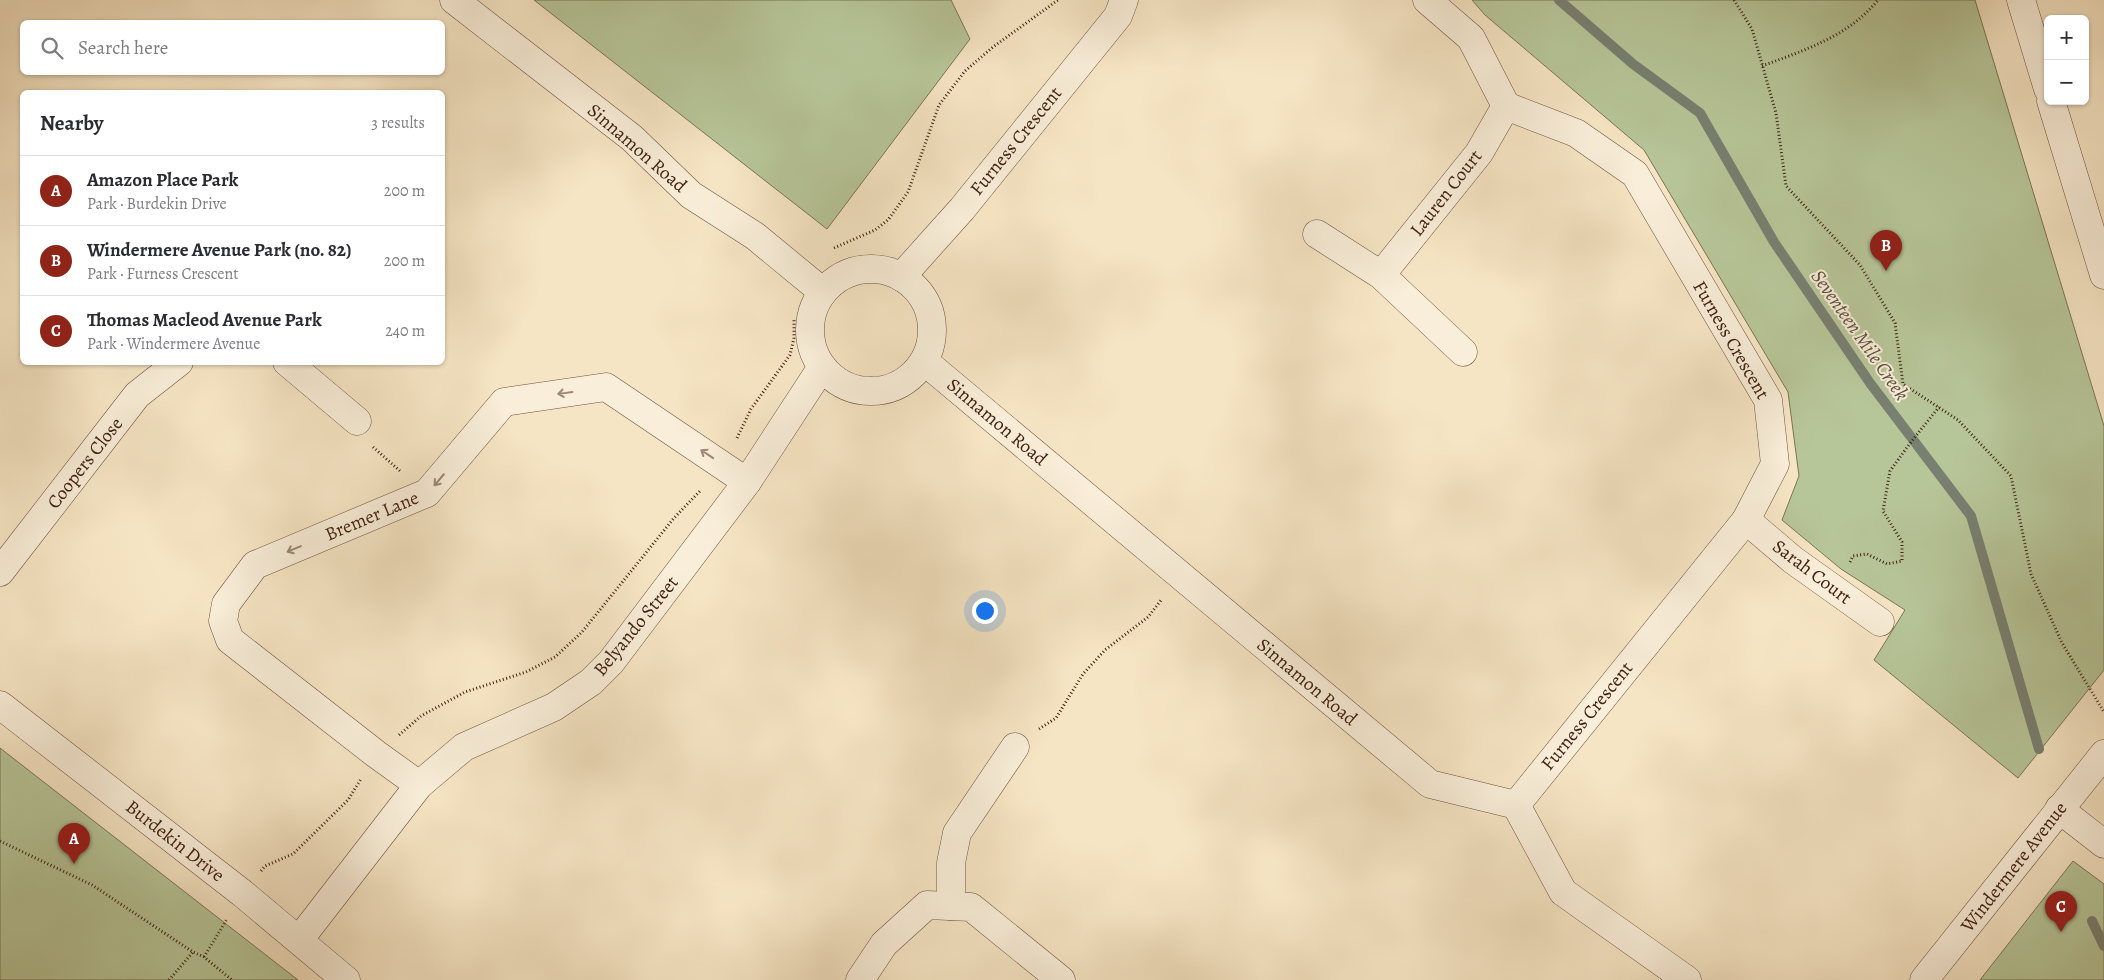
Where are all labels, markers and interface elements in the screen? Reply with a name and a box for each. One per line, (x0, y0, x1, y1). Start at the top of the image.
map controls (2044, 15, 2089, 105)
button: + (2044, 15, 2089, 60)
search box (20, 20, 445, 75)
icon: search (38, 34, 66, 62)
text: Search here (78, 35, 168, 61)
button: − (2044, 60, 2089, 105)
street label: Furness Crescent (964, 81, 1068, 201)
street label: Sinnamon Road (582, 98, 693, 199)
text: Nearby (40, 109, 103, 137)
text: 3 results (371, 112, 425, 134)
street label: Lauren Court (1404, 144, 1488, 242)
text: Amazon Place Park (87, 167, 238, 193)
text: A (51, 180, 61, 202)
text: 200 m (384, 180, 425, 202)
text: Park · Burdekin Drive (87, 193, 227, 215)
pin: B (1870, 230, 1902, 271)
text: Windermere Avenue Park (no. 82) (87, 237, 352, 263)
text: B (51, 250, 61, 272)
text: 200 m (384, 250, 425, 272)
text: Park · Furness Crescent (87, 263, 239, 285)
water label: Seventeen Mile Creek (1805, 264, 1915, 406)
street label: Furness Crescent (1686, 276, 1776, 404)
text: Thomas Macleod Avenue Park (87, 307, 322, 333)
text: C (51, 320, 61, 342)
text: 240 m (385, 320, 425, 342)
text: Park · Windermere Avenue (87, 333, 260, 355)
street label: Sinnamon Road (941, 372, 1053, 472)
one-way arrow (557, 389, 573, 399)
street label: Coopers Close (41, 412, 129, 514)
one-way arrow (700, 449, 714, 459)
one-way arrow (433, 473, 445, 486)
street label: Bremer Lane (321, 485, 423, 547)
street label: Sarah Court (1767, 534, 1857, 610)
one-way arrow (287, 545, 302, 554)
street label: Belyando Street (588, 570, 684, 682)
your location (972, 598, 998, 624)
street label: Sinnamon Road (1251, 632, 1363, 732)
street label: Furness Crescent (1535, 656, 1639, 776)
street label: Burdekin Drive (120, 794, 230, 888)
street label: Windermere Avenue (1954, 796, 2073, 938)
pin: A (58, 823, 90, 864)
pin: C (2045, 891, 2077, 932)

